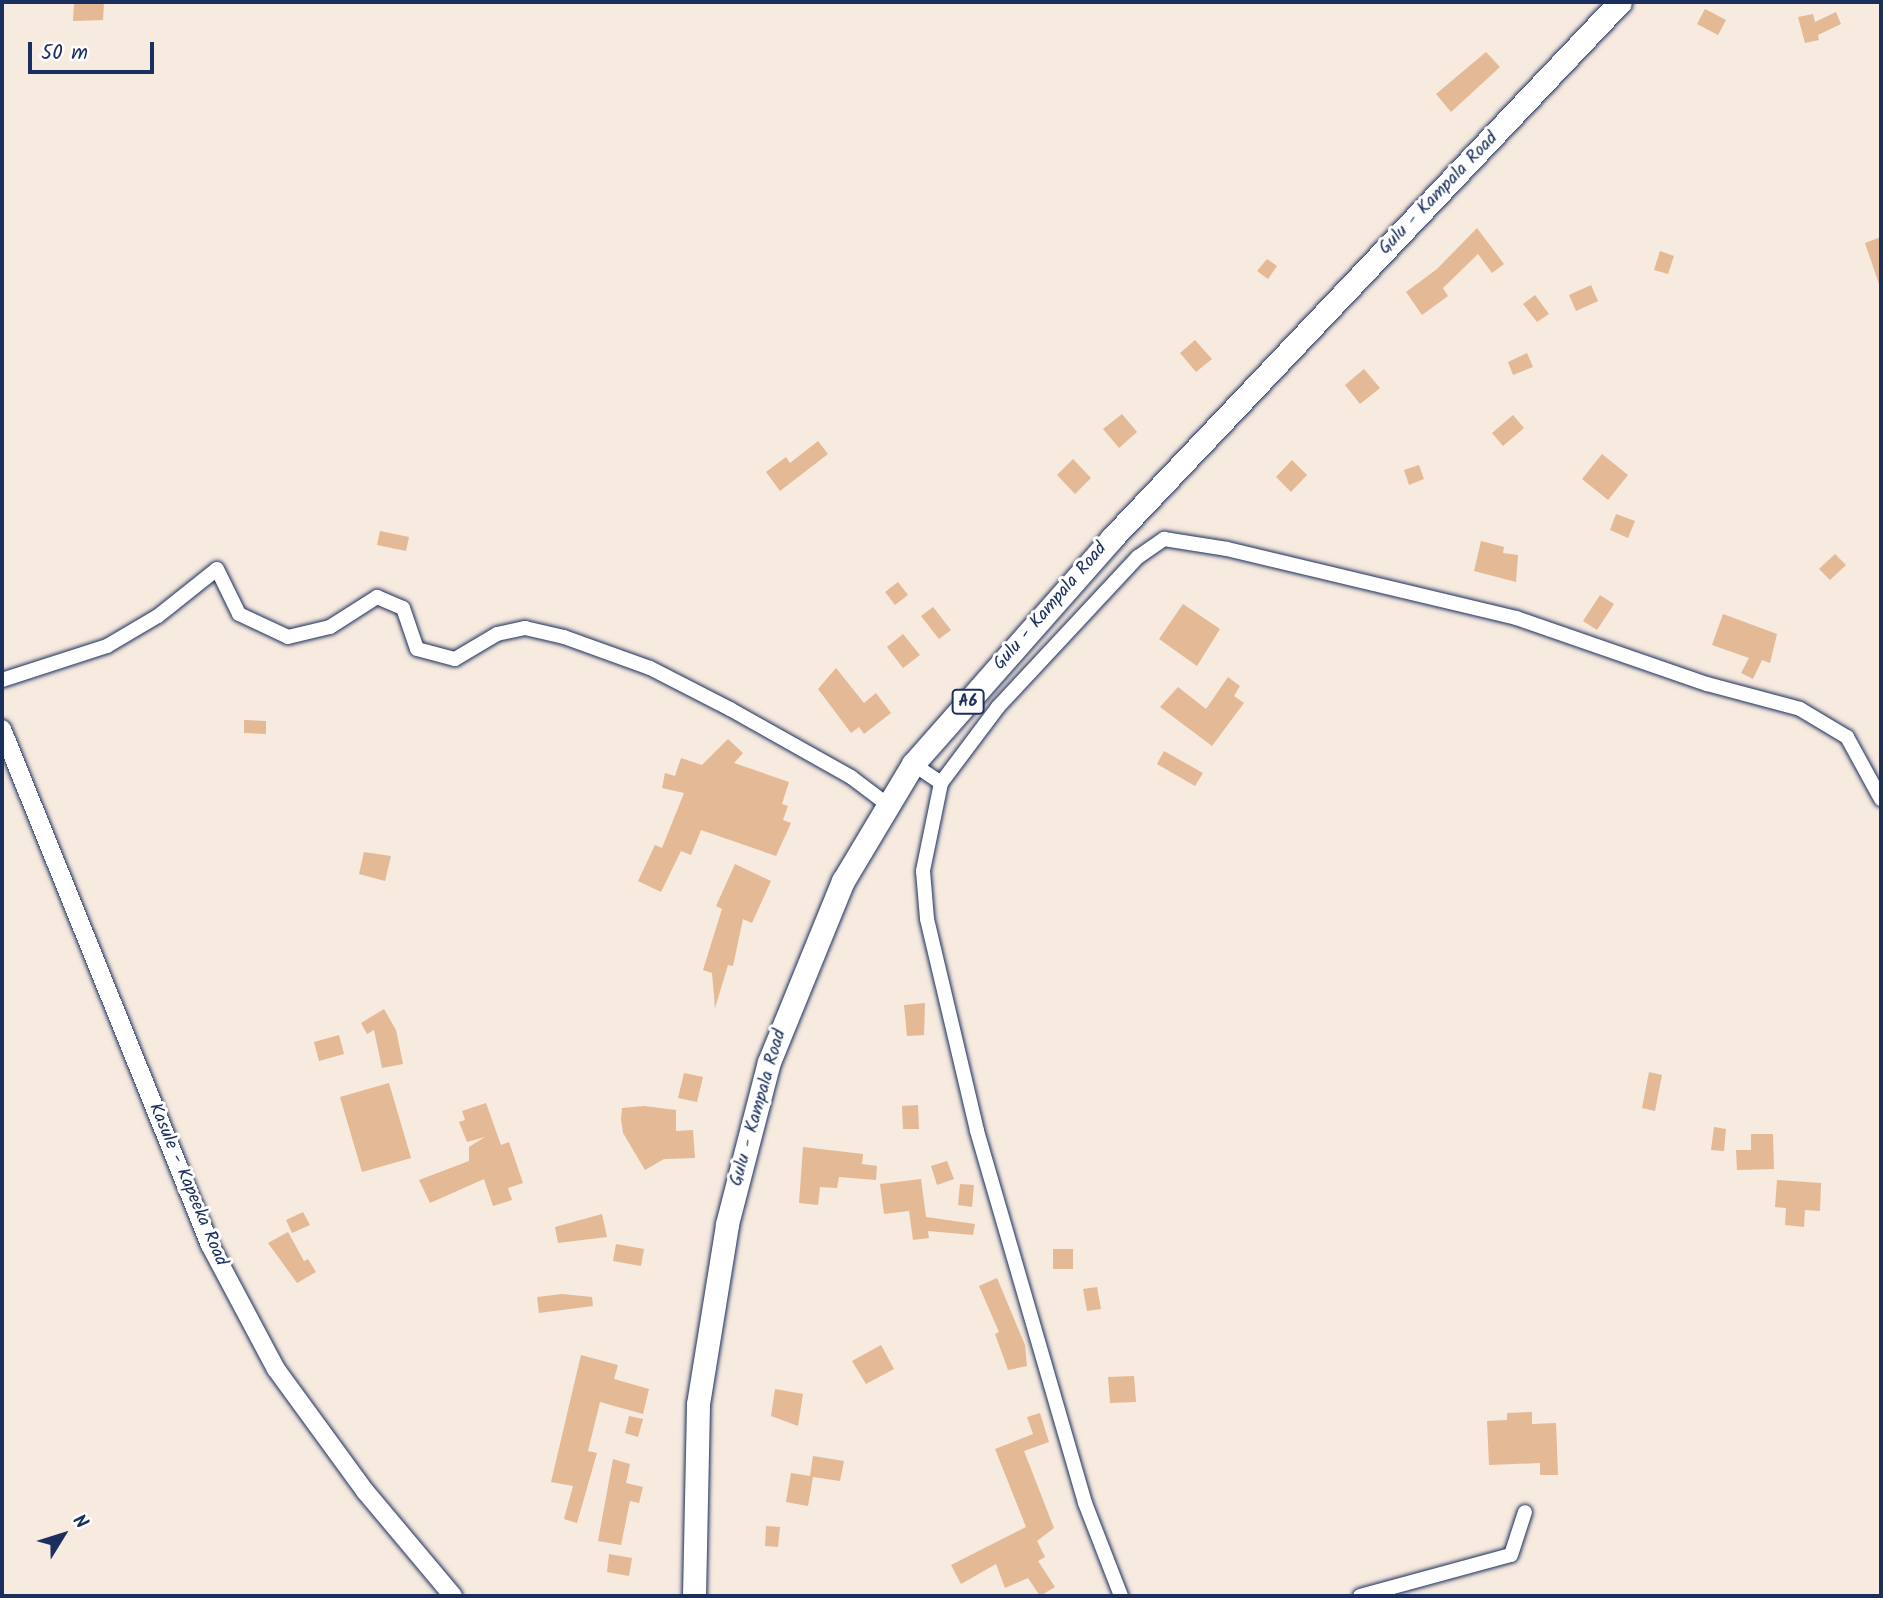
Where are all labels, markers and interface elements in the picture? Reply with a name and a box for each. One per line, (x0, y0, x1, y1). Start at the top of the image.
scale bar (32, 28, 158, 72)
text: 50 m (41, 37, 88, 70)
street label: Gulu - Kampala Road (1375, 128, 1503, 260)
street label: Gulu - Kampala Road (990, 539, 1112, 675)
road number: A6 (950, 690, 986, 715)
street label: Gulu - Kampala Road (726, 1027, 792, 1189)
street label: Kasule - Kapeeka Road (143, 1100, 231, 1270)
north arrow (28, 1500, 98, 1570)
text: N (64, 1508, 95, 1536)

